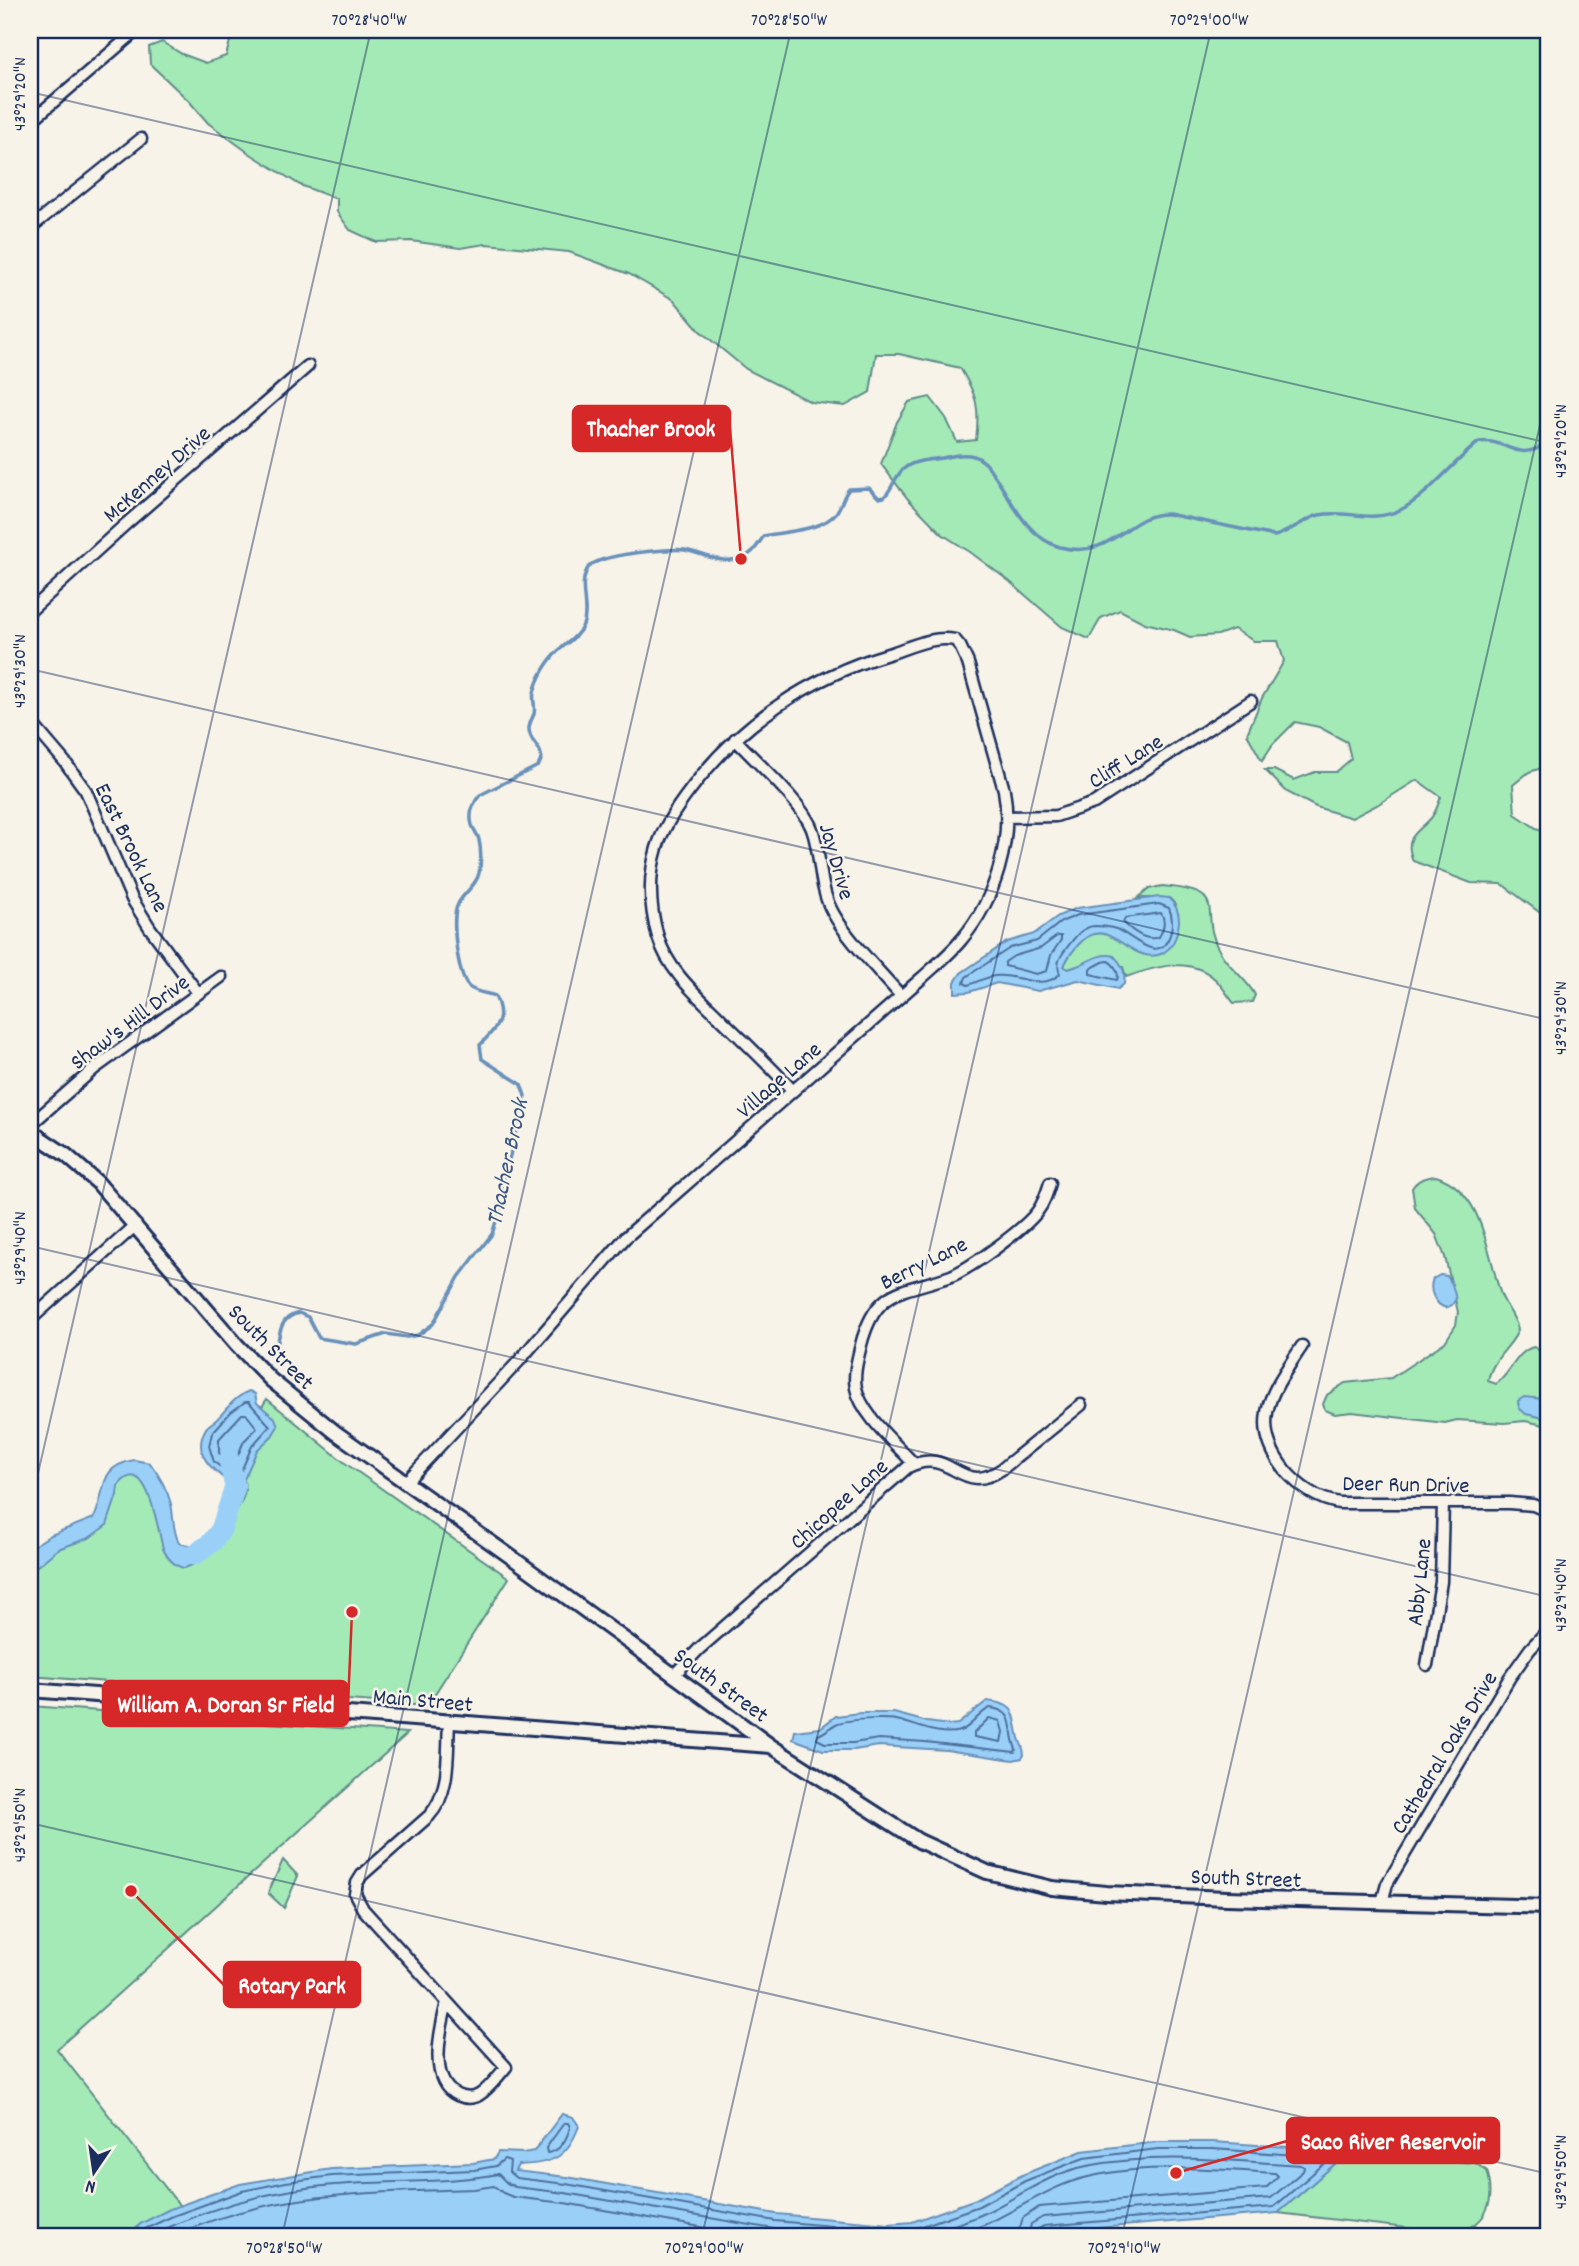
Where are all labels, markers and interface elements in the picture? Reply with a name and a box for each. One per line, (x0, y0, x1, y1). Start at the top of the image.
text: 70°28'40"W (331, 9, 407, 34)
text: 70°28'50"W (751, 9, 828, 34)
text: 70°29'00"W (1170, 9, 1249, 34)
text: 43°29'20"N (9, 57, 34, 131)
text: 43°29'20"N (1550, 404, 1575, 478)
callout: Thacher Brook (573, 406, 730, 451)
text: Thacher Brook (587, 414, 716, 448)
street label: McKenney Drive (97, 419, 220, 532)
text: 43°29'30"N (9, 634, 34, 708)
street label: Cliff Lane (1083, 727, 1171, 799)
street label: East Brook Lane (84, 778, 175, 919)
street label: Jay Drive (808, 820, 861, 904)
street label: Shaw's Hill Drive (64, 968, 198, 1080)
text: 43°29'30"N (1550, 981, 1575, 1055)
street label: Village Lane (730, 1035, 830, 1128)
water label: Thacher Brook (479, 1094, 539, 1229)
text: 43°29'40"N (9, 1211, 34, 1285)
street label: Berry Lane (875, 1230, 974, 1300)
street label: South Street (219, 1298, 320, 1399)
street label: Chicopee Lane (784, 1452, 897, 1559)
street label: Deer Run Drive (1342, 1469, 1470, 1504)
street label: Abby Lane (1400, 1537, 1442, 1628)
text: 43°29'40"N (1550, 1558, 1575, 1632)
street label: South Street (666, 1641, 774, 1733)
street label: Cathedral Oaks Drive (1384, 1666, 1508, 1842)
callout: William A. Doran Sr Field (103, 1681, 348, 1726)
street label: Main Street (371, 1682, 474, 1723)
text: William A. Doran Sr Field (117, 1690, 335, 1724)
text: 43°29'50"N (9, 1788, 34, 1862)
street label: South Street (1190, 1862, 1302, 1899)
callout: Rotary Park (224, 1962, 360, 2007)
text: Rotary Park (238, 1971, 346, 2005)
callout: Saco River Reservoir (1287, 2118, 1499, 2163)
text: Saco River Reservoir (1301, 2127, 1486, 2161)
text: 43°29'50"N (1550, 2135, 1575, 2209)
north arrow (60, 2136, 130, 2206)
text: N (83, 2171, 99, 2199)
text: 70°28'50"W (246, 2237, 323, 2262)
text: 70°29'00"W (665, 2237, 744, 2262)
text: 70°29'10"W (1088, 2237, 1161, 2262)

